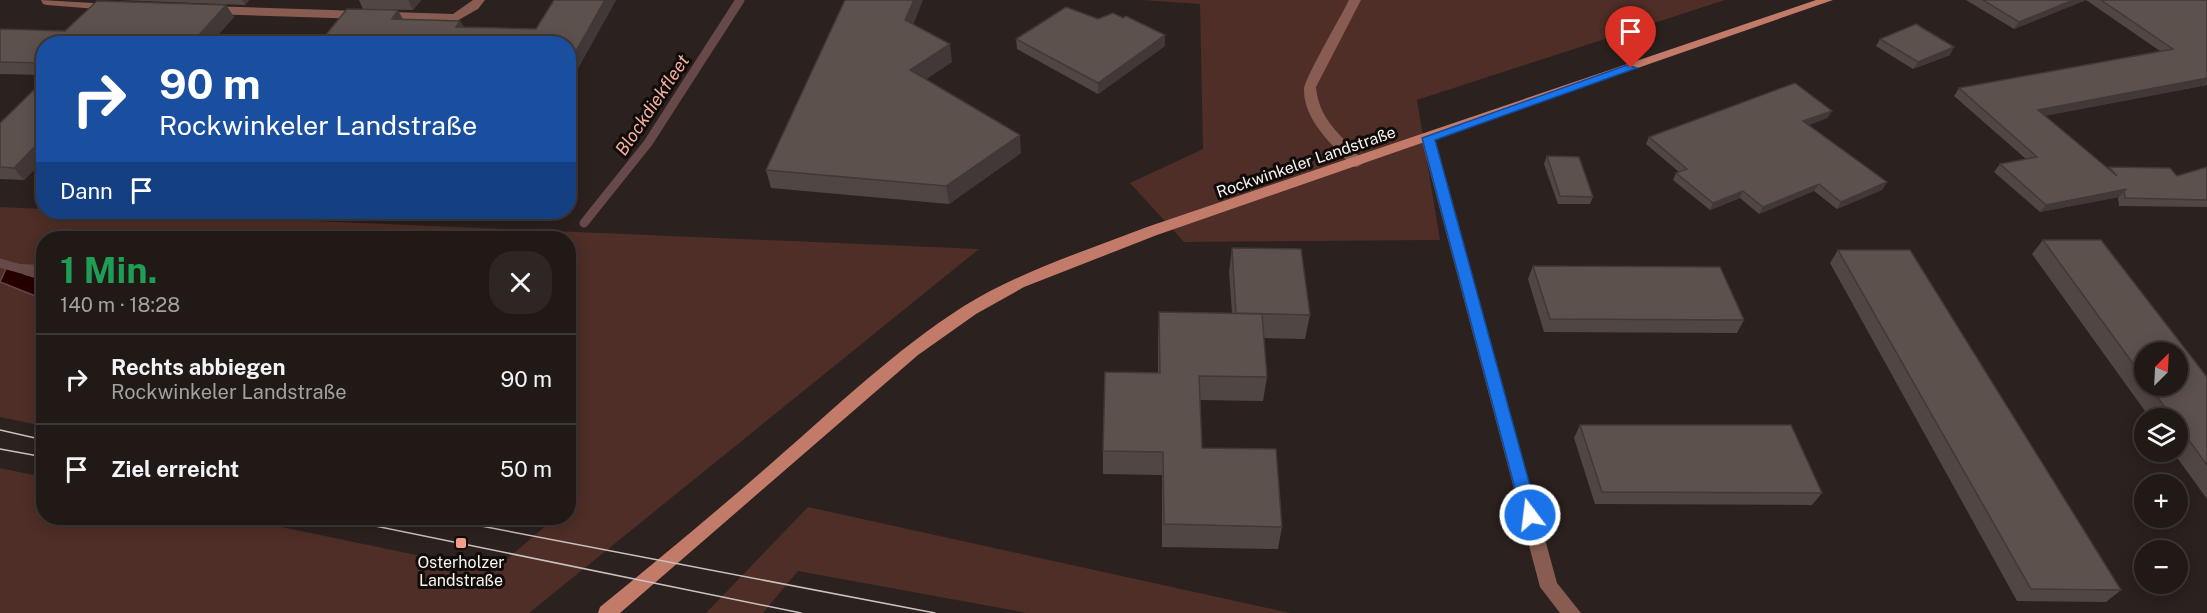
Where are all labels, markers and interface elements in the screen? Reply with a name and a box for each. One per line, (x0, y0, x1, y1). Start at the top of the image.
pin (1605, 6, 1656, 68)
icon: arrive (1614, 15, 1647, 48)
water label: Blockdiekfleet (611, 51, 693, 159)
text: 90 m (159, 59, 261, 108)
icon: right (60, 60, 138, 138)
text: Rockwinkeler Landstraße (159, 109, 477, 141)
street label: Rockwinkeler Landstraße (1214, 122, 1398, 202)
icon: arrive (125, 174, 158, 207)
text: Dann (60, 178, 113, 204)
text: 1 Min. (60, 249, 157, 291)
button: close (489, 251, 552, 314)
text: 140 m · 18:28 (60, 293, 180, 317)
north arrow (2134, 342, 2188, 396)
map controls (2134, 342, 2188, 594)
text: Rechts abbiegen (111, 354, 286, 380)
icon: right (60, 363, 93, 396)
text: 90 m (501, 366, 552, 392)
text: Rockwinkeler Landstraße (111, 380, 347, 404)
button: layers (2134, 408, 2188, 462)
icon: arrive (60, 453, 93, 486)
text: Ziel erreicht (111, 456, 239, 482)
text: 50 m (500, 456, 552, 482)
button: + (2134, 474, 2188, 528)
position arrow (1498, 483, 1562, 547)
marker: Osterholzer Landstraße (454, 536, 468, 550)
button: − (2134, 540, 2188, 594)
place label: Osterholzer Landstraße (417, 553, 505, 590)

